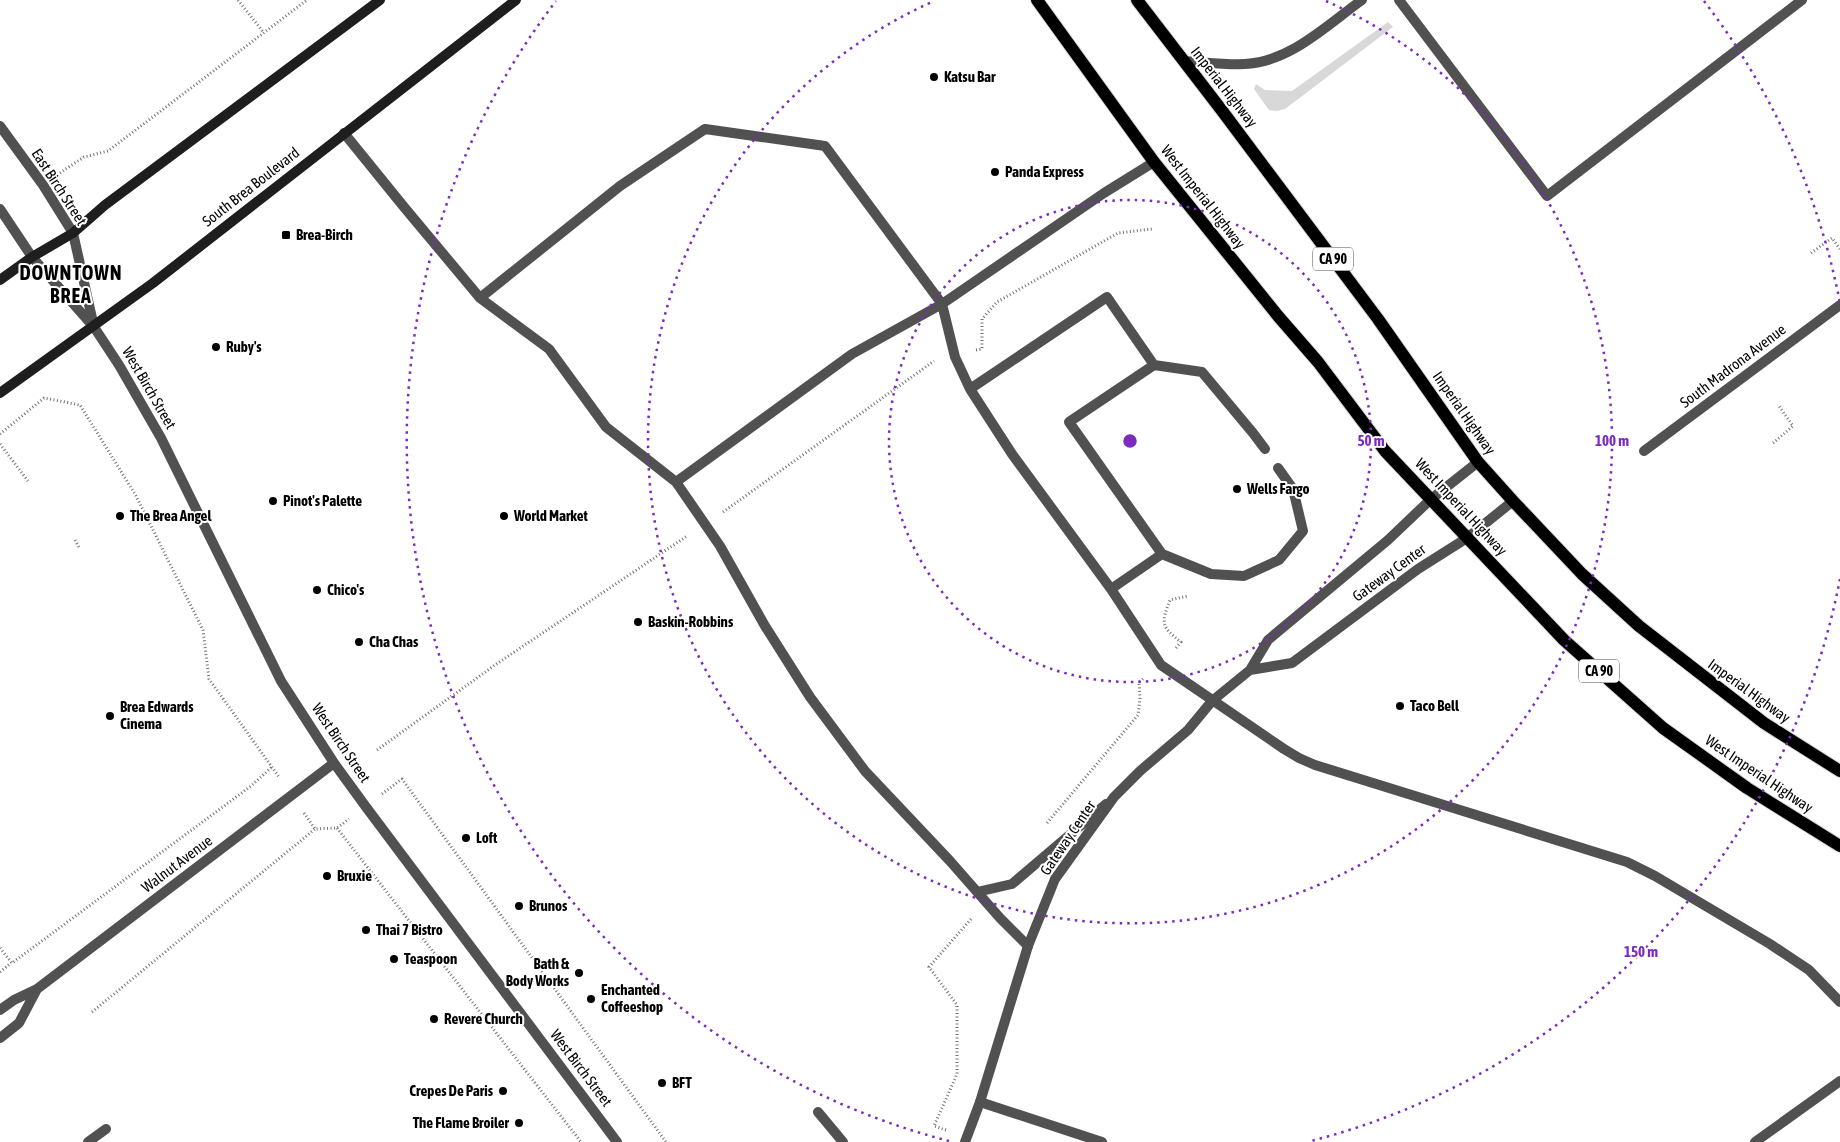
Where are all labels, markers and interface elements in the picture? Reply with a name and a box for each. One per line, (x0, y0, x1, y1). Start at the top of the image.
street label: Imperial Highway (1188, 43, 1261, 130)
place label: Katsu Bar (944, 68, 996, 85)
marker: Katsu Bar (928, 71, 940, 83)
street label: West Imperial Highway (1158, 142, 1249, 252)
street label: South Brea Boulevard (199, 144, 302, 230)
street label: East Birch Street (28, 145, 90, 228)
place label: Panda Express (1005, 163, 1085, 180)
marker: Panda Express (989, 166, 1001, 178)
place label: Brea-Birch (296, 226, 353, 243)
marker: Brea-Birch (280, 229, 292, 241)
road number: CA 90 (1313, 248, 1353, 270)
district label: DOWNTOWN BREA (19, 261, 123, 307)
street label: South Madrona Avenue (1677, 320, 1789, 411)
place label: Ruby's (226, 338, 262, 355)
marker: Ruby's (210, 341, 222, 353)
street label: West Birch Street (119, 344, 180, 432)
street label: Imperial Highway (1430, 368, 1499, 457)
centre of rings (1121, 432, 1139, 450)
text: 50 m (1358, 432, 1385, 449)
text: 100 m (1595, 432, 1629, 449)
street label: West Imperial Highway (1412, 455, 1511, 559)
place label: Wells Fargo (1246, 480, 1309, 497)
marker: Wells Fargo (1231, 483, 1243, 495)
place label: Pinot's Palette (283, 492, 362, 509)
marker: Pinot's Palette (267, 495, 279, 507)
place label: The Brea Angel (130, 507, 212, 524)
place label: World Market (513, 507, 588, 524)
marker: The Brea Angel (114, 510, 126, 522)
marker: World Market (498, 510, 510, 522)
street label: Gateway Center (1349, 540, 1429, 605)
place label: Chico's (327, 581, 365, 598)
marker: Chico's (311, 584, 323, 596)
place label: Baskin-Robbins (648, 613, 734, 630)
marker: Baskin-Robbins (632, 616, 644, 628)
place label: Cha Chas (369, 633, 419, 650)
marker: Cha Chas (353, 636, 365, 648)
street label: Imperial Highway (1705, 655, 1794, 726)
road number: CA 90 (1579, 659, 1619, 682)
place label: Taco Bell (1410, 697, 1460, 714)
place label: Brea Edwards Cinema (120, 698, 194, 732)
street label: West Birch Street (309, 700, 374, 785)
marker: Taco Bell (1394, 700, 1406, 712)
marker: Brea Edwards Cinema (104, 710, 116, 722)
street label: West Imperial Highway (1702, 731, 1816, 816)
street label: Gateway Center (1036, 797, 1099, 878)
place label: Loft (476, 829, 498, 846)
street label: Walnut Avenue (138, 831, 215, 896)
marker: Loft (460, 832, 472, 844)
place label: Bruxie (337, 867, 372, 884)
marker: Bruxie (321, 870, 333, 882)
place label: Brunos (529, 897, 568, 914)
marker: Brunos (513, 900, 525, 912)
place label: Thai 7 Bistro (376, 921, 443, 938)
marker: Thai 7 Bistro (360, 924, 372, 936)
text: 150 m (1624, 943, 1658, 960)
place label: Teaspoon (404, 950, 457, 967)
marker: Teaspoon (388, 953, 400, 965)
place label: Bath & Body Works (506, 955, 570, 989)
marker: Bath & Body Works (573, 967, 585, 979)
place label: Enchanted Coffeeshop (601, 981, 663, 1015)
marker: Enchanted Coffeeshop (585, 993, 597, 1005)
place label: Revere Church (444, 1010, 523, 1027)
marker: Revere Church (428, 1013, 440, 1025)
street label: West Birch Street (547, 1026, 616, 1109)
place label: BFT (672, 1074, 692, 1091)
marker: BFT (656, 1077, 668, 1089)
place label: Crepes De Paris (409, 1082, 494, 1099)
marker: Crepes De Paris (497, 1085, 509, 1097)
place label: The Flame Broiler (413, 1114, 510, 1131)
marker: The Flame Broiler (513, 1117, 525, 1129)

